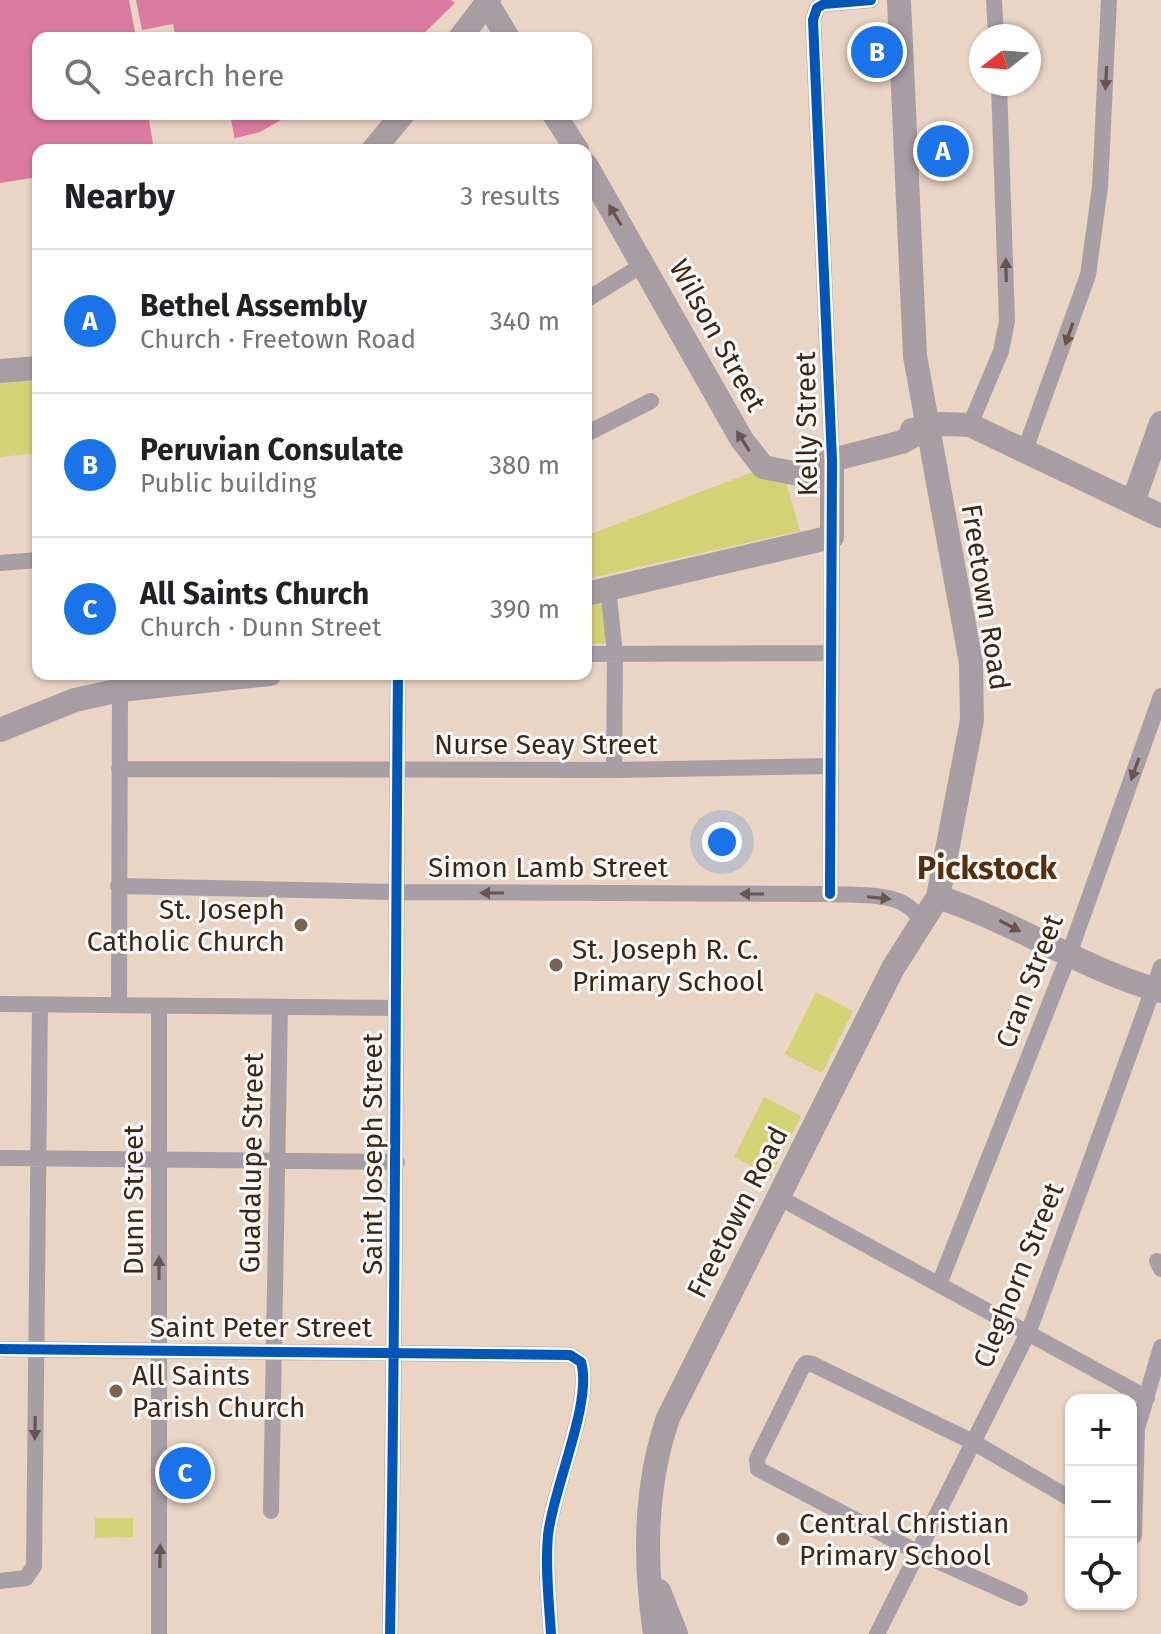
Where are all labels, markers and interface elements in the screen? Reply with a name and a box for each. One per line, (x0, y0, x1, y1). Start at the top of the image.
pin: B (851, 22, 903, 82)
north arrow (969, 24, 1041, 96)
search box (32, 32, 592, 120)
icon: search (60, 54, 104, 98)
text: Search here (124, 58, 284, 94)
one-way arrow (1099, 66, 1112, 91)
pin: A (917, 121, 969, 181)
text: Nearby (64, 176, 175, 217)
text: 3 results (460, 181, 560, 212)
one-way arrow (608, 204, 622, 226)
street label: Wilson Street (662, 254, 773, 418)
one-way arrow (1000, 257, 1012, 282)
text: Bethel Assembly (140, 288, 367, 324)
text: A (82, 306, 98, 337)
text: 340 m (490, 306, 560, 337)
one-way arrow (1062, 322, 1075, 346)
text: Church · Freetown Road (140, 324, 416, 355)
street label: Kelly Street (789, 351, 824, 497)
one-way arrow (737, 430, 751, 452)
text: Peruvian Consulate (140, 432, 404, 468)
text: B (82, 450, 98, 481)
text: 380 m (489, 450, 560, 481)
text: Public building (140, 468, 316, 499)
street label: Freetown Road (955, 502, 1016, 692)
text: All Saints Church (140, 576, 369, 612)
text: C (83, 594, 97, 625)
text: 390 m (490, 594, 560, 625)
text: Church · Dunn Street (140, 612, 381, 643)
street label: Nurse Seay Street (434, 728, 659, 761)
one-way arrow (1128, 758, 1140, 782)
your location (702, 822, 742, 862)
district label: Pickstock (917, 849, 1057, 887)
street label: Simon Lamb Street (428, 851, 669, 884)
one-way arrow (479, 887, 504, 899)
one-way arrow (739, 888, 764, 900)
one-way arrow (867, 892, 892, 905)
place label: St. Joseph Catholic Church (87, 893, 285, 958)
street label: Cran Street (989, 909, 1070, 1053)
marker: St. Joseph Catholic Church (292, 916, 310, 934)
one-way arrow (998, 919, 1021, 933)
place label: St. Joseph R. C. Primary School (572, 933, 764, 998)
marker: St. Joseph R. C. Primary School (547, 956, 565, 974)
street label: Saint Joseph Street (356, 1032, 389, 1275)
street label: Guadalupe Street (233, 1052, 270, 1274)
street label: Freetown Road (680, 1121, 795, 1303)
street label: Dunn Street (117, 1124, 150, 1275)
street label: Cleghorn Street (966, 1177, 1071, 1373)
one-way arrow (153, 1255, 165, 1280)
street label: Saint Peter Street (150, 1311, 373, 1344)
place label: All Saints Parish Church (132, 1359, 305, 1424)
marker: All Saints Parish Church (107, 1382, 125, 1400)
map controls (1065, 1394, 1137, 1610)
button: + (1065, 1394, 1137, 1466)
one-way arrow (29, 1416, 41, 1441)
pin: C (159, 1443, 211, 1503)
button: − (1065, 1466, 1137, 1538)
place label: Central Christian Primary School (799, 1507, 1010, 1572)
marker: Central Christian Primary School (774, 1530, 792, 1548)
button: locate (1065, 1538, 1137, 1610)
one-way arrow (154, 1543, 166, 1568)

